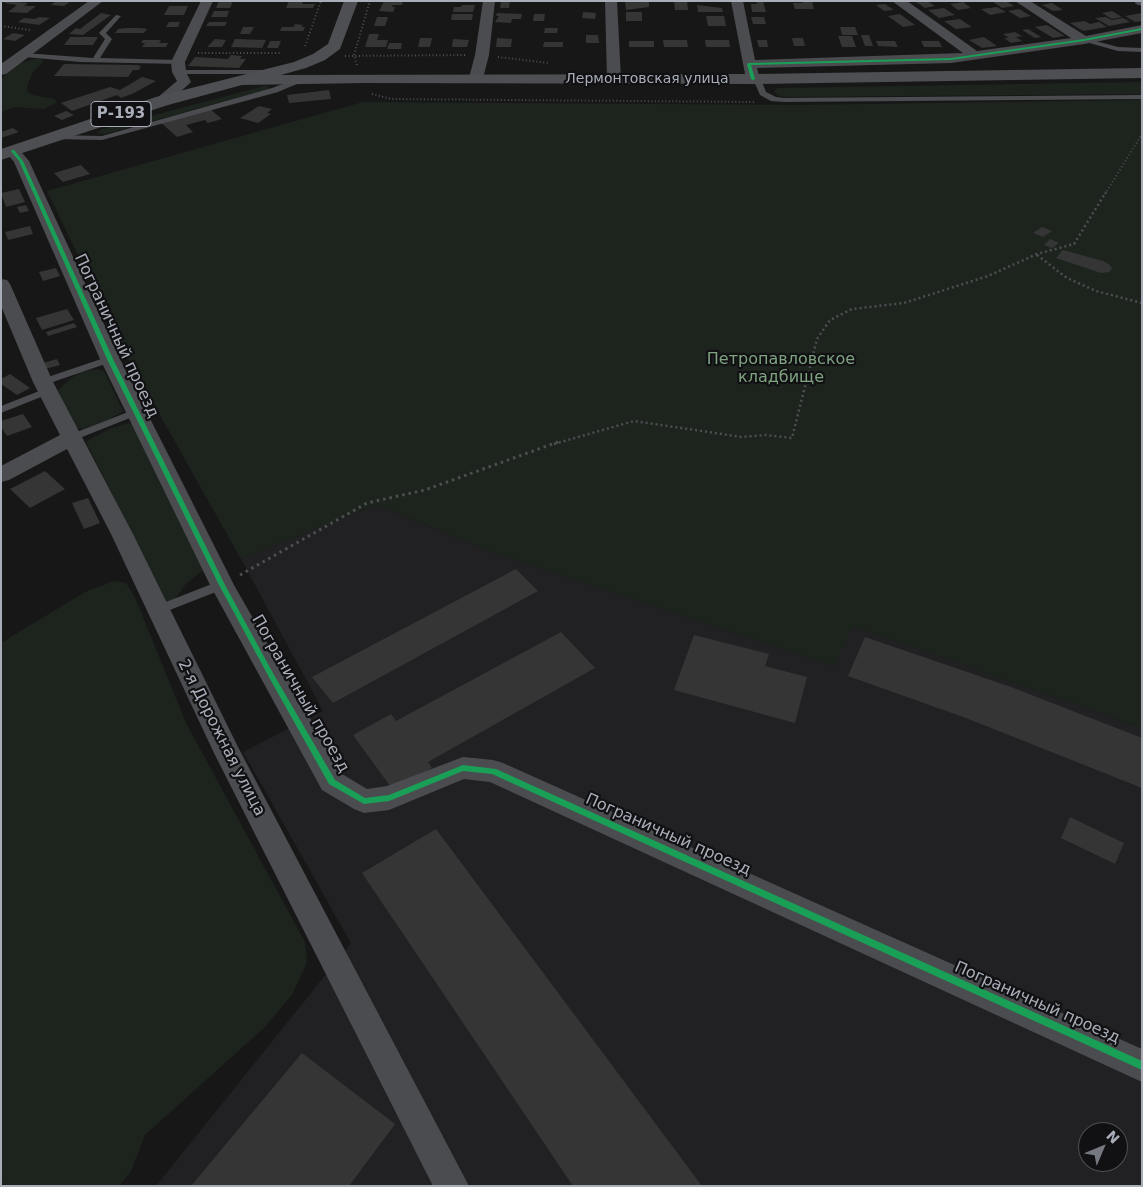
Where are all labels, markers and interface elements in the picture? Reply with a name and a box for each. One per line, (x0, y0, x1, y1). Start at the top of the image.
street label: Лермонтовская улица (565, 71, 729, 87)
road number: Р-193 (91, 102, 151, 126)
street label: Пограничный проезд (69, 251, 163, 421)
park label: Петропавловское кладбище (707, 350, 855, 388)
street label: Пограничный проезд (247, 612, 353, 776)
street label: 2-я Дорожная улица (173, 657, 269, 819)
street label: Пограничный проезд (582, 790, 754, 880)
street label: Пограничный проезд (951, 958, 1123, 1048)
north arrow (1078, 1122, 1128, 1172)
text: N (1103, 1127, 1123, 1147)

